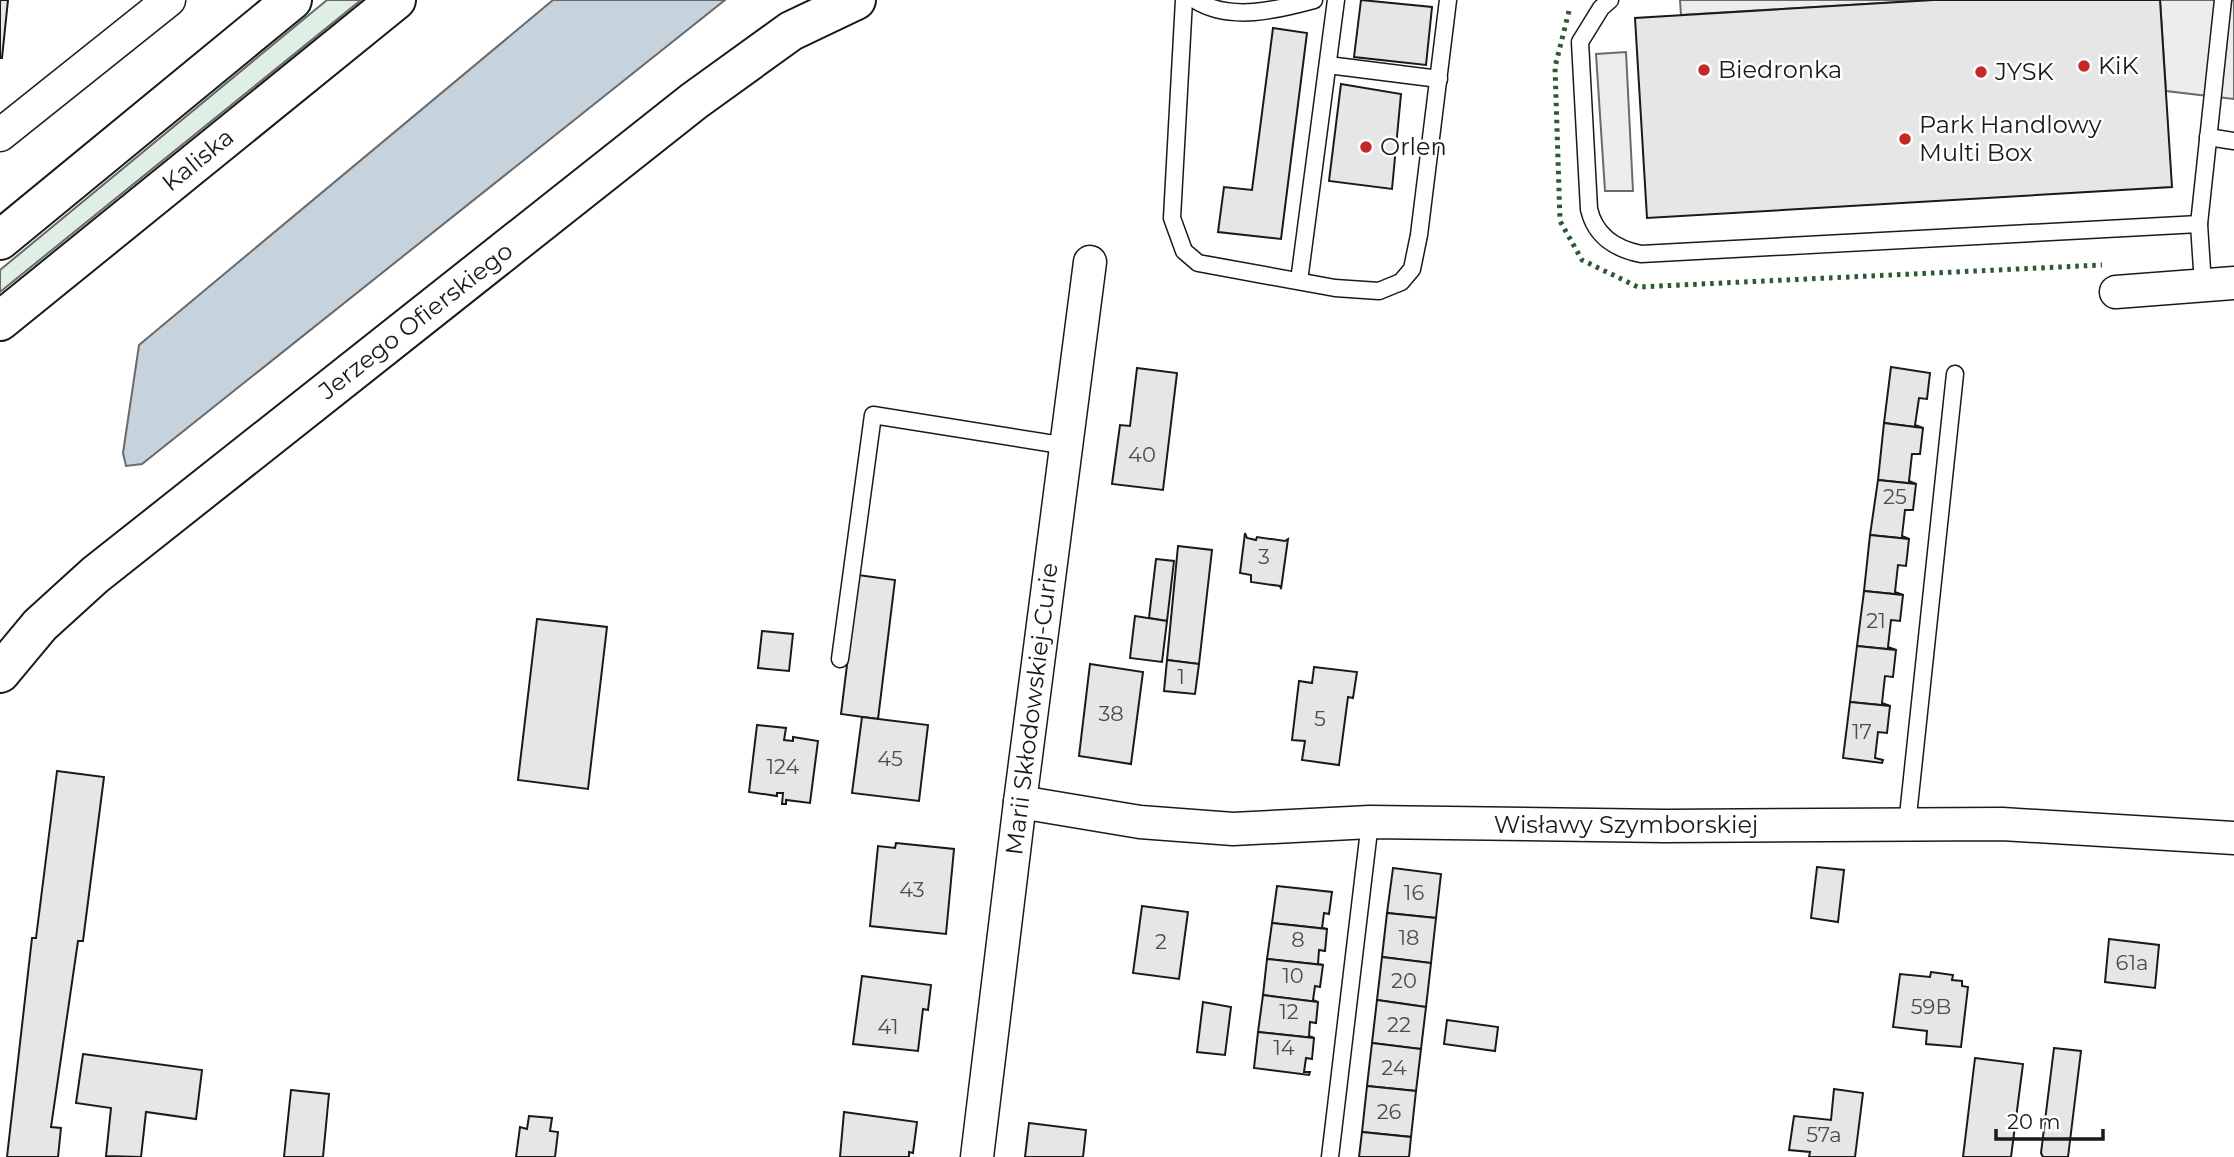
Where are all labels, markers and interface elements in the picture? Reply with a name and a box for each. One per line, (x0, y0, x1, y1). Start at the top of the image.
place label: KiK (2098, 51, 2139, 80)
place label: Biedronka (1718, 55, 1842, 84)
place label: JYSK (1994, 57, 2054, 86)
marker: KiK (2076, 58, 2092, 74)
marker: Biedronka (1696, 62, 1712, 78)
marker: JYSK (1973, 64, 1989, 80)
place label: Park Handlowy Multi Box (1919, 110, 2101, 167)
street label: Kaliska (156, 122, 239, 197)
marker: Park Handlowy Multi Box (1897, 131, 1913, 147)
place label: Orlen (1380, 132, 1447, 161)
marker: Orlen (1358, 139, 1374, 155)
street label: Jerzego Ofierskiego (312, 236, 518, 406)
house number: 40 (1128, 442, 1156, 467)
house number: 25 (1883, 484, 1907, 509)
house number: 3 (1258, 544, 1270, 569)
street label: Marii Skłodowskiej-Curie (999, 561, 1064, 857)
house number: 21 (1866, 608, 1886, 633)
house number: 1 (1177, 664, 1185, 689)
house number: 38 (1098, 701, 1124, 726)
house number: 5 (1314, 706, 1326, 731)
house number: 17 (1852, 719, 1872, 744)
house number: 45 (877, 746, 903, 771)
house number: 124 (767, 754, 800, 779)
street label: Wisławy Szymborskiej (1494, 810, 1758, 839)
house number: 43 (899, 877, 925, 902)
house number: 16 (1404, 880, 1424, 905)
house number: 18 (1399, 925, 1419, 950)
house number: 8 (1291, 927, 1305, 952)
house number: 2 (1155, 929, 1167, 954)
house number: 61a (2116, 950, 2148, 975)
house number: 10 (1282, 963, 1304, 988)
house number: 20 (1391, 968, 1417, 993)
house number: 59B (1911, 994, 1951, 1019)
house number: 12 (1279, 999, 1299, 1024)
house number: 22 (1387, 1012, 1411, 1037)
house number: 41 (878, 1014, 898, 1039)
house number: 14 (1273, 1035, 1295, 1060)
house number: 24 (1381, 1055, 1407, 1080)
scale bar (1996, 1098, 2103, 1142)
house number: 26 (1377, 1099, 1402, 1124)
text: 20 m (2007, 1109, 2061, 1134)
house number: 57a (1806, 1122, 1842, 1147)

